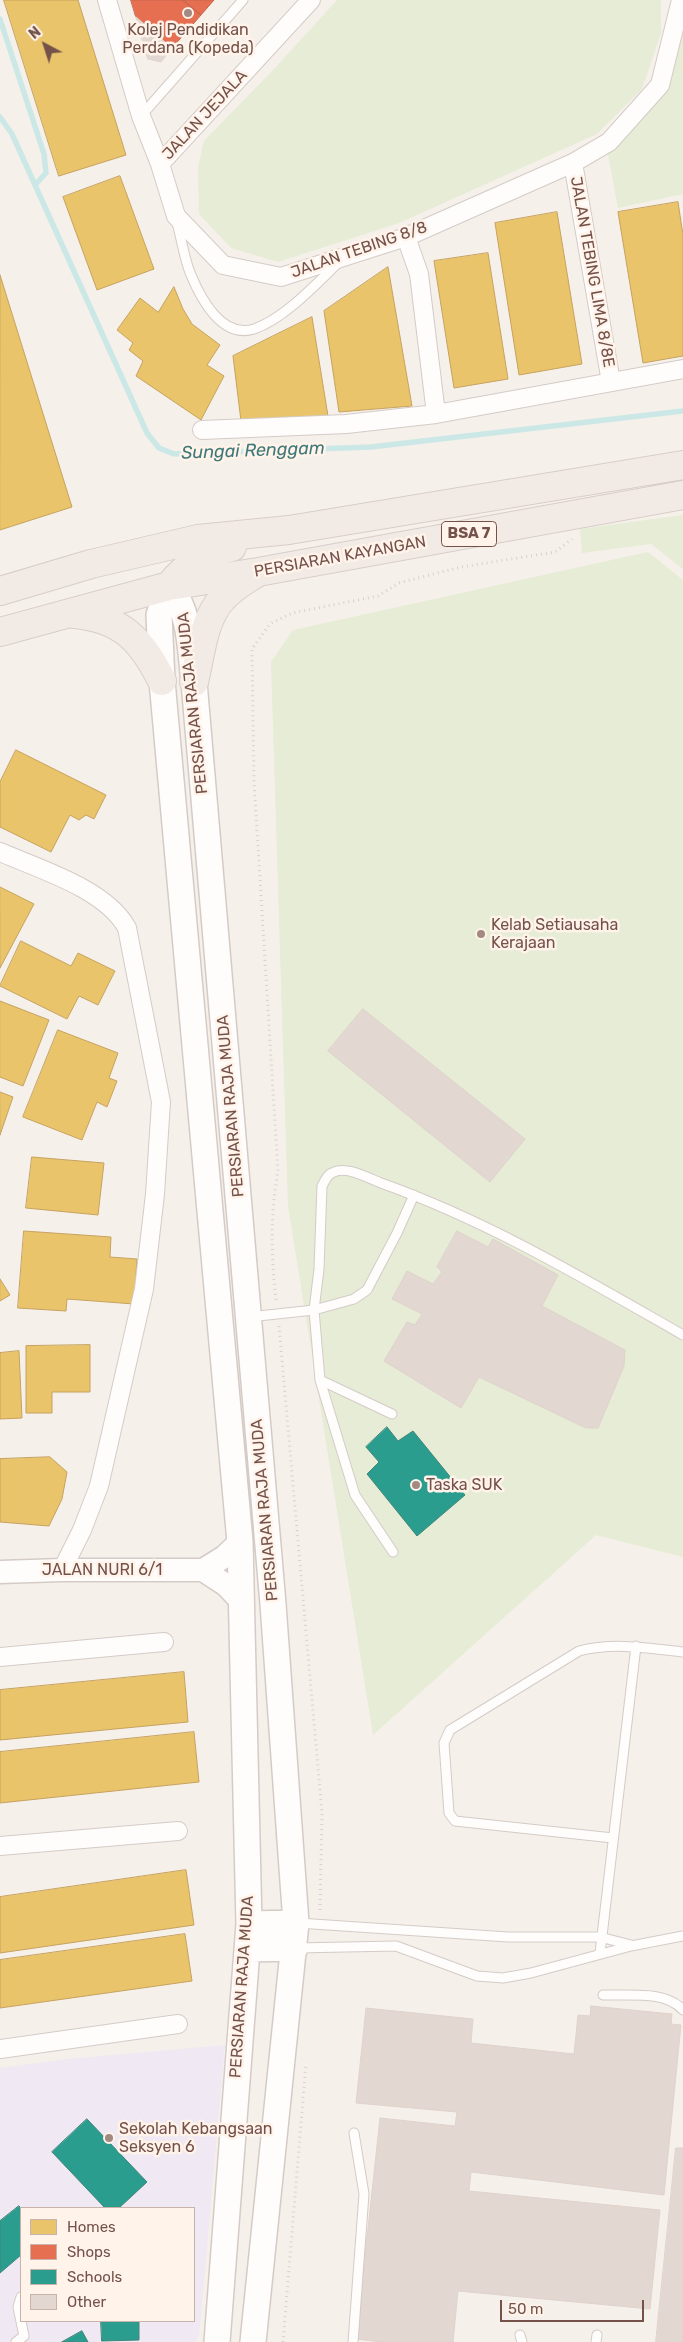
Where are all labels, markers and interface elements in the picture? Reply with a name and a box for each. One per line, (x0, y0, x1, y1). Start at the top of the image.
marker: Kolej Pendidikan Perdana (Kopeda) (182, 7, 194, 19)
north arrow (20, 20, 70, 70)
place label: Kolej Pendidikan Perdana (Kopeda) (122, 20, 254, 58)
text: N (26, 23, 44, 43)
street label: JALAN JEJALA (159, 66, 251, 164)
street label: JALAN TEBING LIMA 8/8E (566, 175, 618, 369)
street label: JALAN TEBING 8/8 (288, 218, 430, 282)
water label: Sungai Renggam (181, 438, 325, 464)
road number: BSA 7 (442, 522, 496, 546)
street label: PERSIARAN KAYANGAN (252, 532, 428, 582)
street label: PERSIARAN RAJA MUDA (174, 611, 212, 795)
place label: Kelab Setiausaha Kerajaan (491, 915, 618, 953)
marker: Kelab Setiausaha Kerajaan (475, 928, 487, 940)
street label: PERSIARAN RAJA MUDA (213, 1014, 249, 1198)
street label: PERSIARAN RAJA MUDA (247, 1418, 283, 1602)
place label: Taska SUK (426, 1475, 502, 1495)
marker: Taska SUK (410, 1479, 422, 1491)
street label: JALAN NURI 6/1 (42, 1560, 162, 1580)
street label: PERSIARAN RAJA MUDA (226, 1895, 258, 2079)
place label: Sekolah Kebangsaan Seksyen 6 (119, 2119, 273, 2157)
marker: Sekolah Kebangsaan Seksyen 6 (103, 2132, 115, 2144)
legend (20, 2207, 195, 2322)
text: Homes (67, 2218, 116, 2236)
text: Shops (67, 2243, 111, 2261)
text: Schools (67, 2268, 122, 2286)
scale bar (503, 2290, 647, 2322)
text: Other (67, 2293, 106, 2311)
text: 50 m (508, 2300, 543, 2318)

